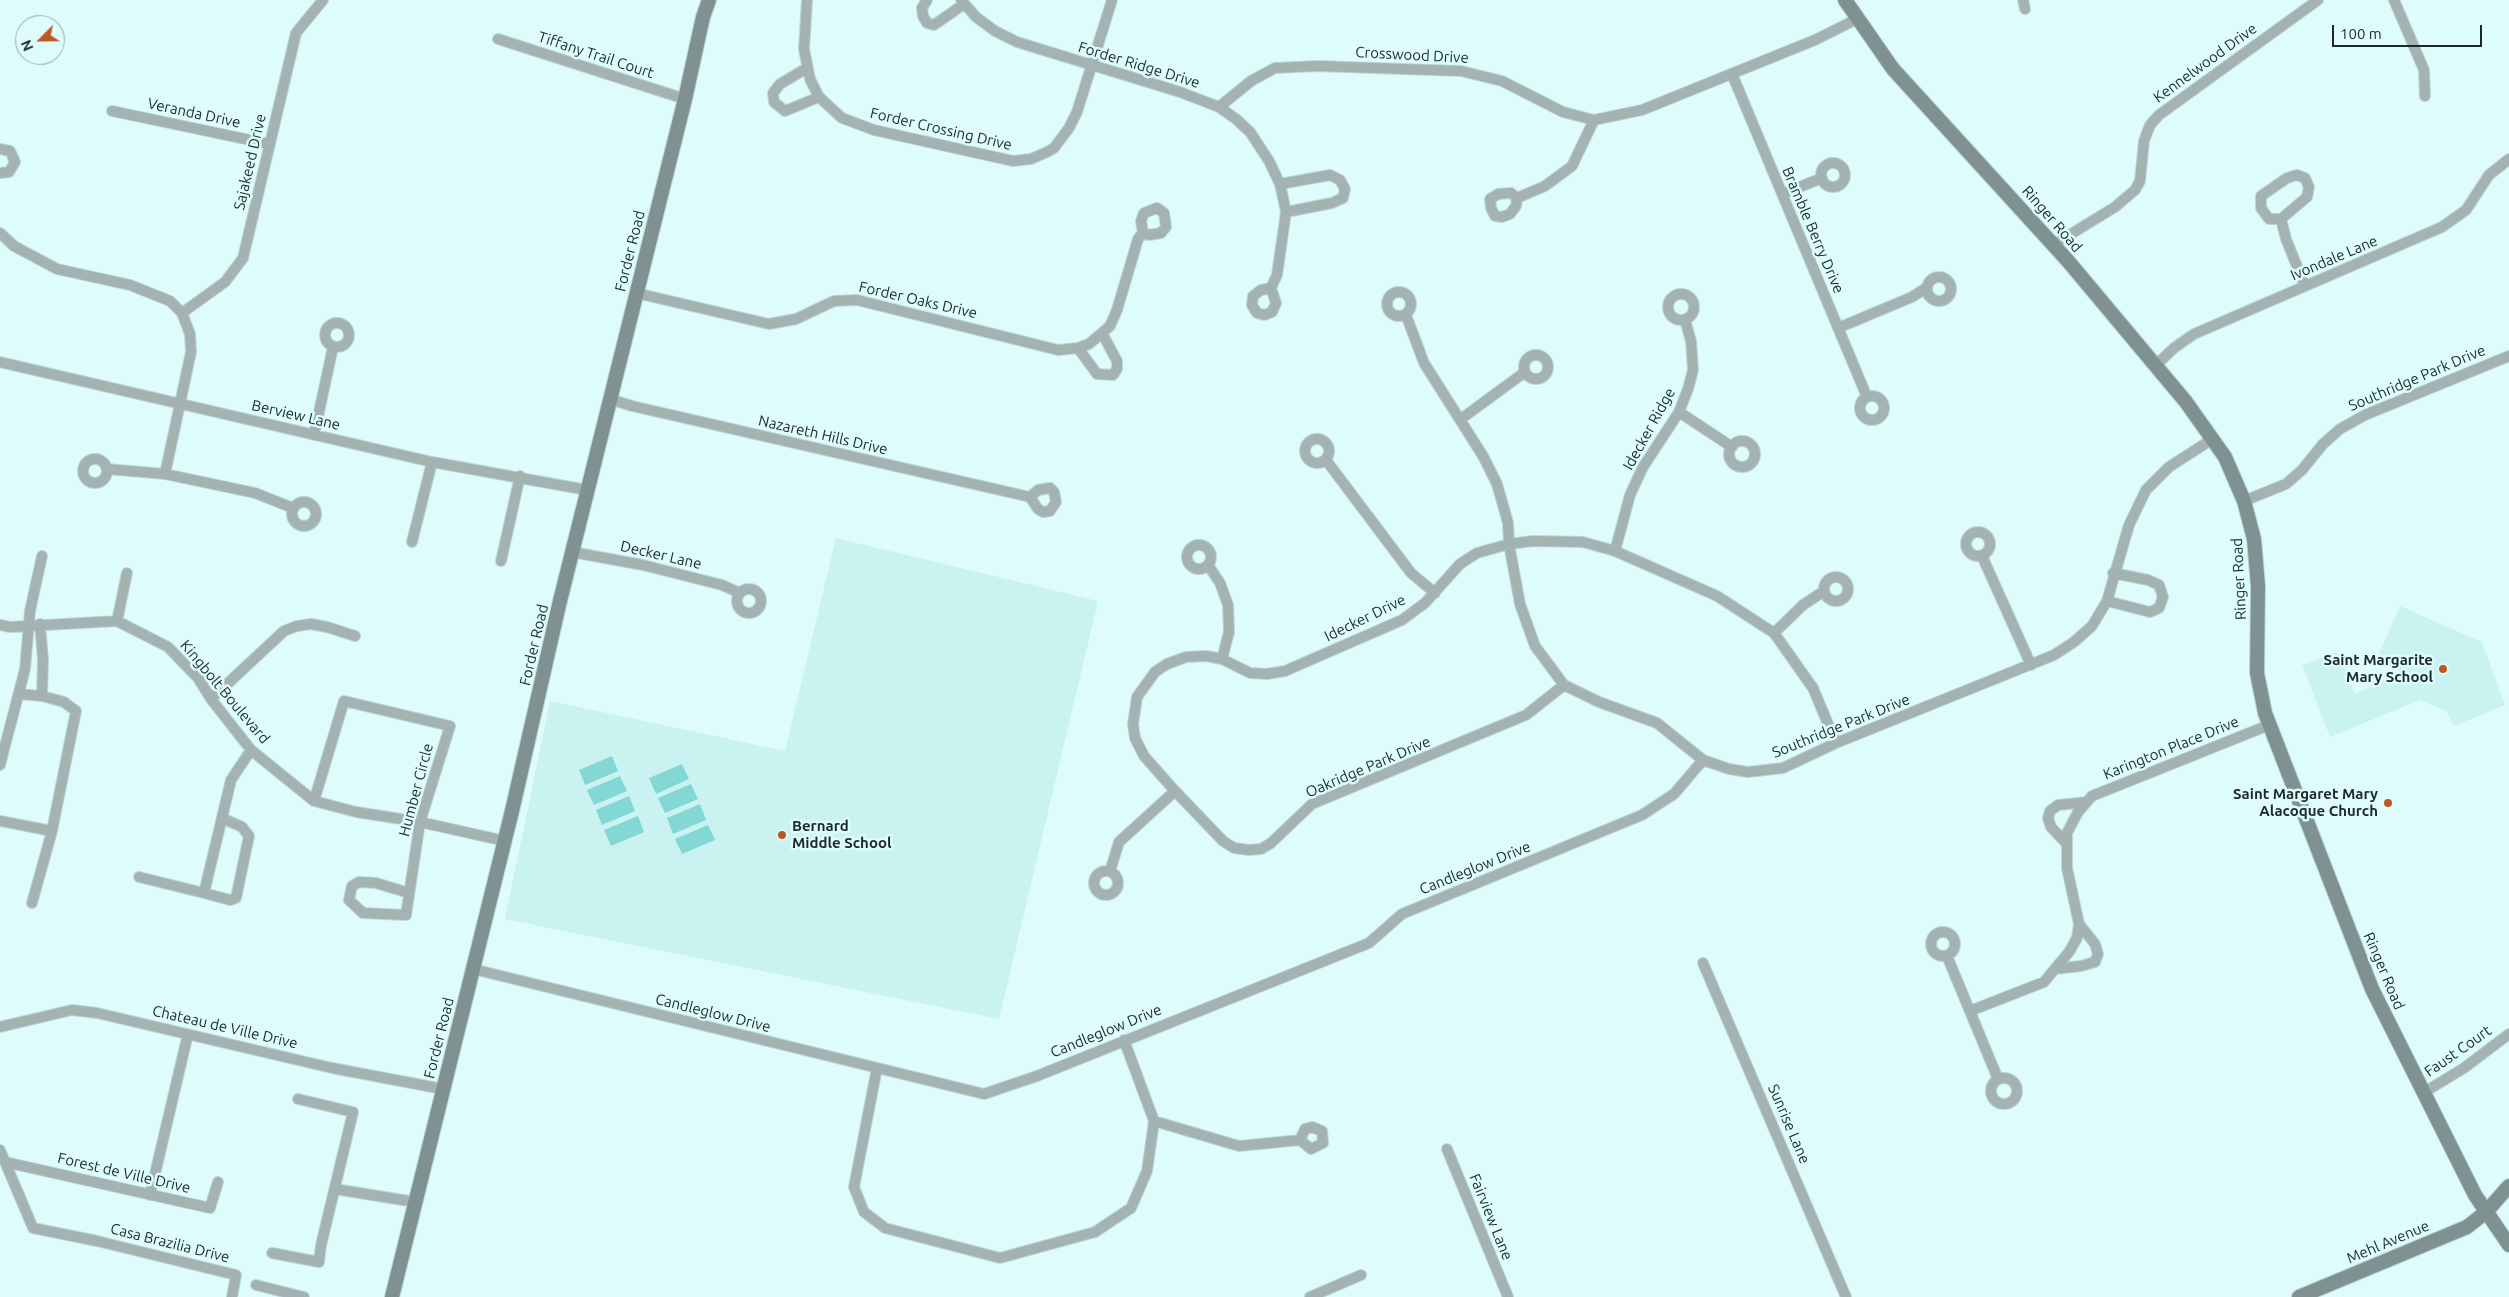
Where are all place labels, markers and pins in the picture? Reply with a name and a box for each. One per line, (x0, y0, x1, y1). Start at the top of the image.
place label: Saint Margarite Mary School (2324, 651, 2433, 686)
marker: Saint Margarite Mary School (2437, 663, 2449, 675)
place label: Saint Margaret Mary Alacoque Church (2233, 785, 2378, 820)
marker: Saint Margaret Mary Alacoque Church (2382, 797, 2394, 809)
place label: Bernard Middle School (792, 817, 891, 852)
marker: Bernard Middle School (776, 829, 788, 841)

